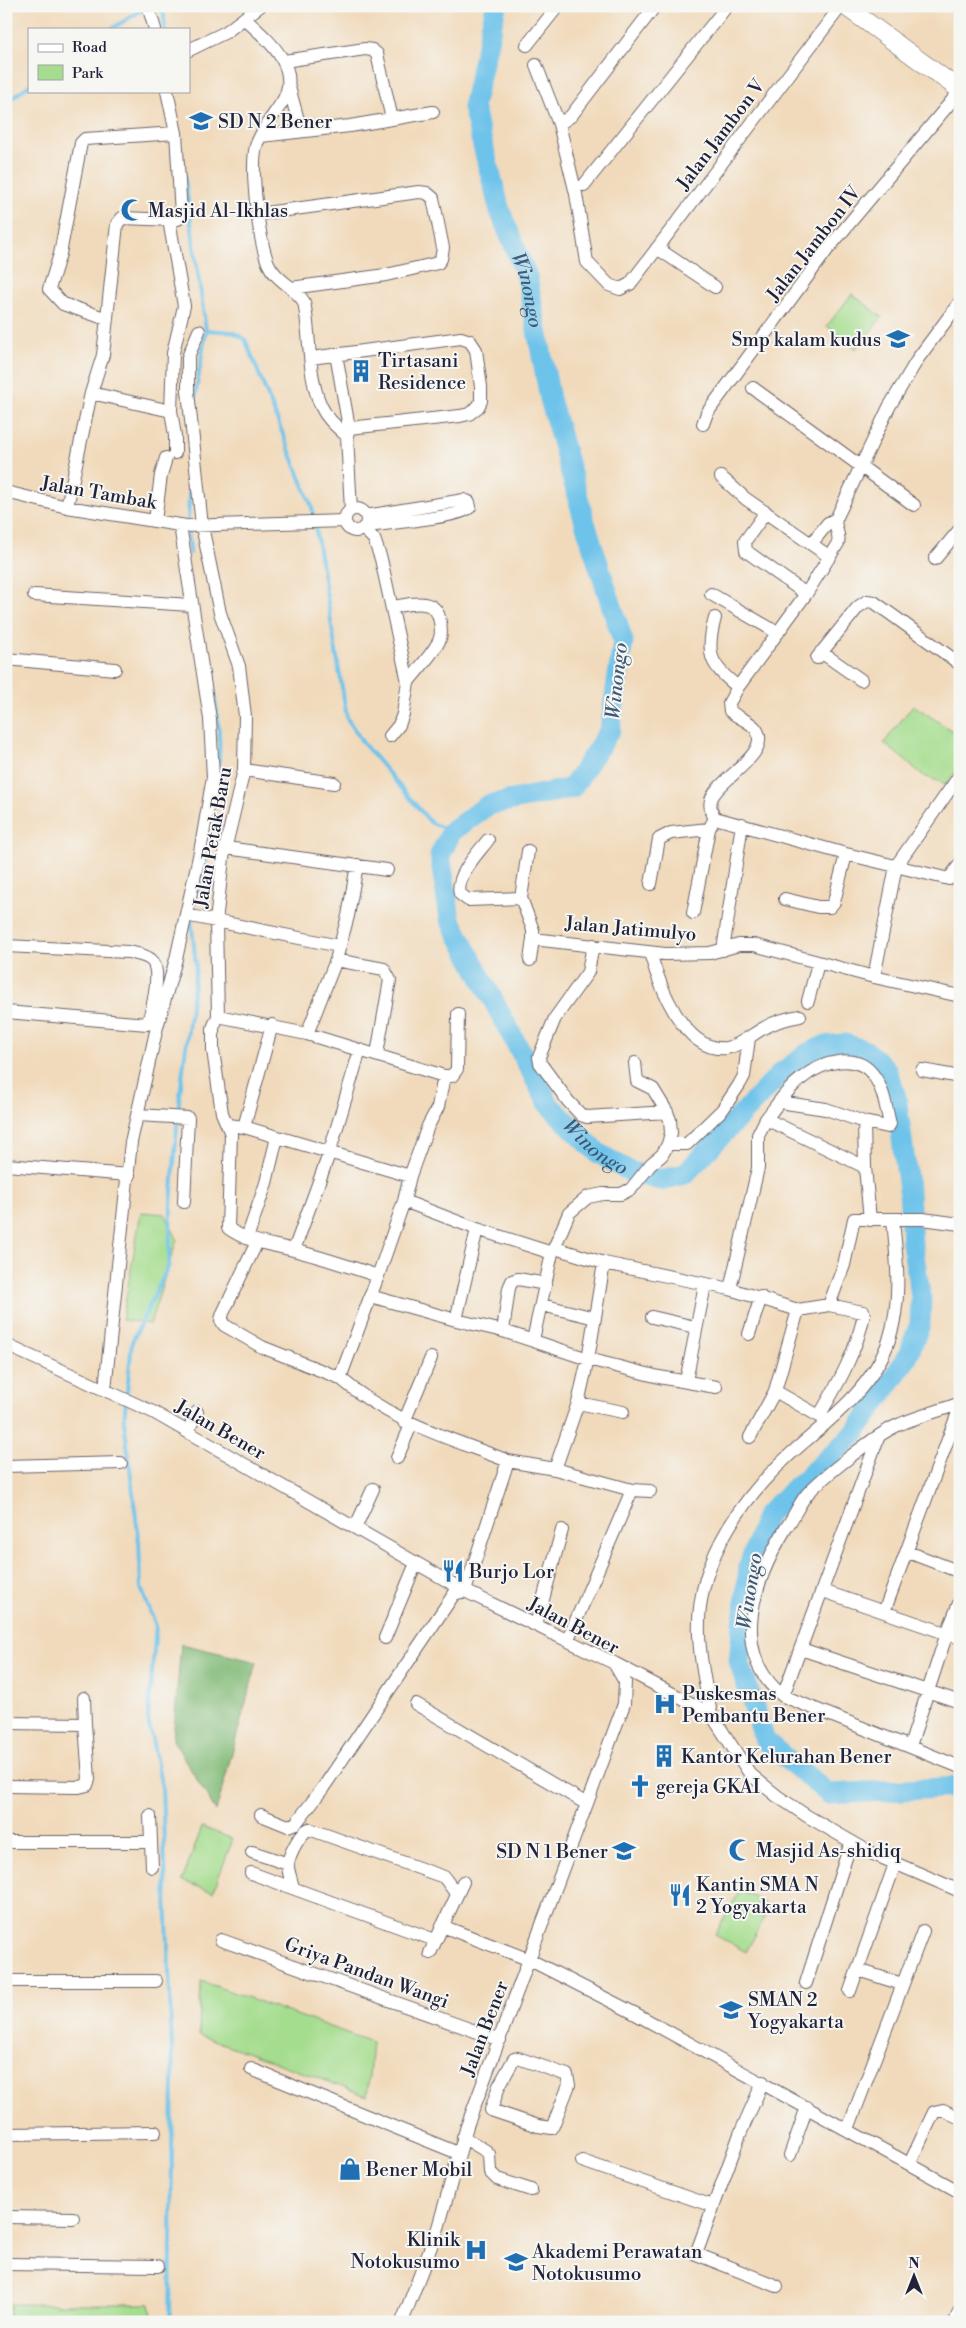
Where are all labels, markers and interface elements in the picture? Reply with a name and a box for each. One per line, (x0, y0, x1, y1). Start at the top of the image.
legend (28, 28, 190, 92)
text: Road (72, 38, 107, 57)
text: Park (72, 64, 104, 83)
street label: Jalan Jambon V (671, 74, 771, 196)
school or university icon: SD N 2 Bener (188, 108, 214, 134)
place label: SD N 2 Bener (218, 110, 332, 134)
street label: Jalan Jambon IV (761, 181, 867, 307)
mosque icon: Masjid Al-Ikhlas (119, 197, 145, 223)
place label: Masjid Al-Ikhlas (148, 199, 288, 223)
water label: Winongo (504, 249, 547, 330)
school or university icon: Smp kalam kudus (885, 326, 911, 352)
place label: Smp kalam kudus (731, 328, 881, 352)
place label: Tirtasani Residence (378, 349, 466, 395)
building icon: Tirtasani Residence (348, 358, 374, 384)
street label: Jalan Tambak (38, 471, 160, 515)
water label: Winongo (601, 642, 634, 721)
street label: Jalan Petak Baru (189, 765, 237, 910)
street label: Jalan Jatimulyo (563, 911, 697, 947)
water label: Winongo (557, 1114, 632, 1182)
street label: Jalan Bener (170, 1394, 270, 1465)
water label: Winongo (732, 1551, 769, 1631)
restaurant icon: Burjo Lor (440, 1558, 466, 1584)
place label: Burjo Lor (468, 1560, 554, 1584)
street label: Jalan Bener (523, 1591, 623, 1660)
place label: Puskesmas Pembantu Bener (682, 1682, 825, 1728)
hospital icon: Puskesmas Pembantu Bener (652, 1691, 678, 1717)
building icon: Kantor Kelurahan Bener (651, 1743, 677, 1769)
place label: Kantor Kelurahan Bener (681, 1745, 892, 1769)
church icon: gereja GKAI (627, 1773, 653, 1799)
place label: gereja GKAI (656, 1775, 760, 1799)
mosque icon: Masjid As-shidiq (727, 1837, 753, 1863)
school or university icon: SD N 1 Bener (611, 1838, 637, 1864)
place label: Masjid As-shidiq (756, 1839, 901, 1863)
place label: SD N 1 Bener (496, 1840, 608, 1864)
place label: Kantin SMA N 2 Yogyakarta (696, 1873, 819, 1919)
restaurant icon: Kantin SMA N 2 Yogyakarta (667, 1882, 693, 1908)
street label: Griya Pandan Wangi (281, 1932, 452, 2014)
street label: Jalan Bener (455, 1977, 514, 2080)
place label: SMAN 2 Yogyakarta (747, 1988, 844, 2034)
school or university icon: SMAN 2 Yogyakarta (718, 1997, 744, 2023)
shop icon: Bener Mobil (337, 2156, 363, 2182)
place label: Bener Mobil (365, 2158, 473, 2182)
place label: Klinik Notokusumo (351, 2228, 461, 2274)
hospital icon: Klinik Notokusumo (463, 2237, 489, 2263)
place label: Akademi Perawatan Notokusumo (531, 2240, 702, 2286)
school or university icon: Akademi Perawatan Notokusumo (503, 2249, 529, 2275)
north arrow (888, 2250, 938, 2300)
text: N (908, 2255, 920, 2273)

